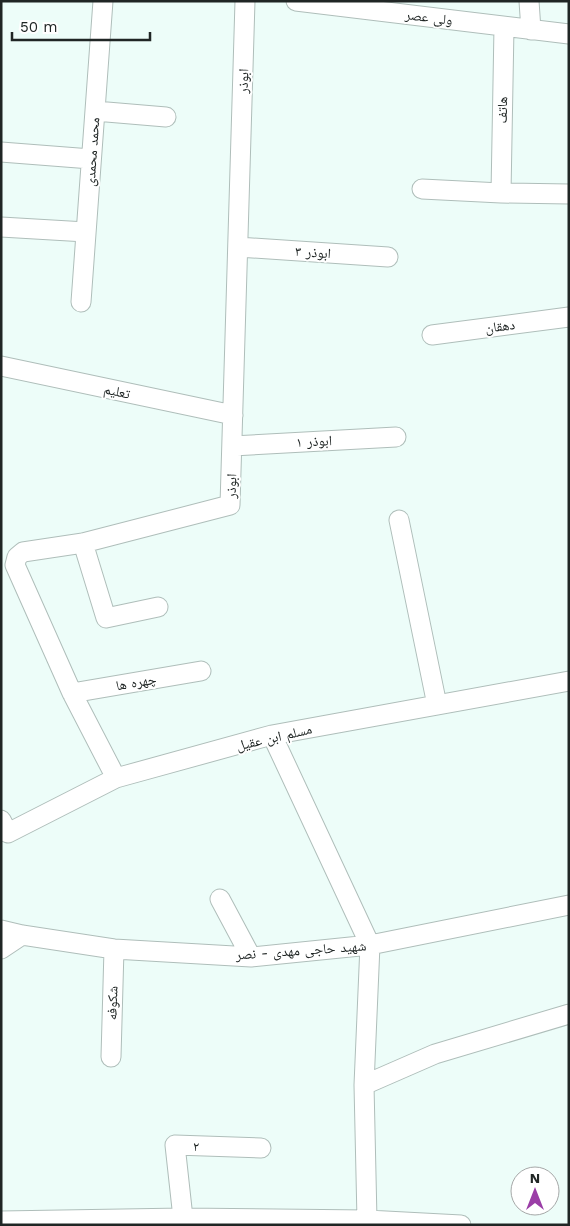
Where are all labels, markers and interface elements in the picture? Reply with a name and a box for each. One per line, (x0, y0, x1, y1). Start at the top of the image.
street label: ولی عصر (403, 6, 454, 29)
scale bar (12, 10, 150, 42)
text: 50 m (20, 18, 57, 36)
street label: ابوذر (235, 68, 252, 95)
street label: هاتف (494, 96, 510, 124)
street label: محمد محمدی (82, 117, 103, 187)
street label: ابوذر ۳ (294, 243, 332, 262)
street label: دهقان (484, 316, 516, 337)
street label: تعلیم (102, 380, 132, 404)
street label: ابوذر ۱ (296, 432, 332, 451)
street label: ابوذر (223, 473, 240, 500)
street label: چهره ها (114, 671, 158, 694)
street label: مسلم ابن عقیل (235, 721, 314, 755)
street label: شهید حاجی مهدی - نصر (234, 937, 367, 964)
street label: شکوفه (103, 986, 122, 1021)
street label: ۲ (193, 1138, 199, 1154)
north arrow (510, 1166, 560, 1216)
text: N (530, 1170, 540, 1186)

